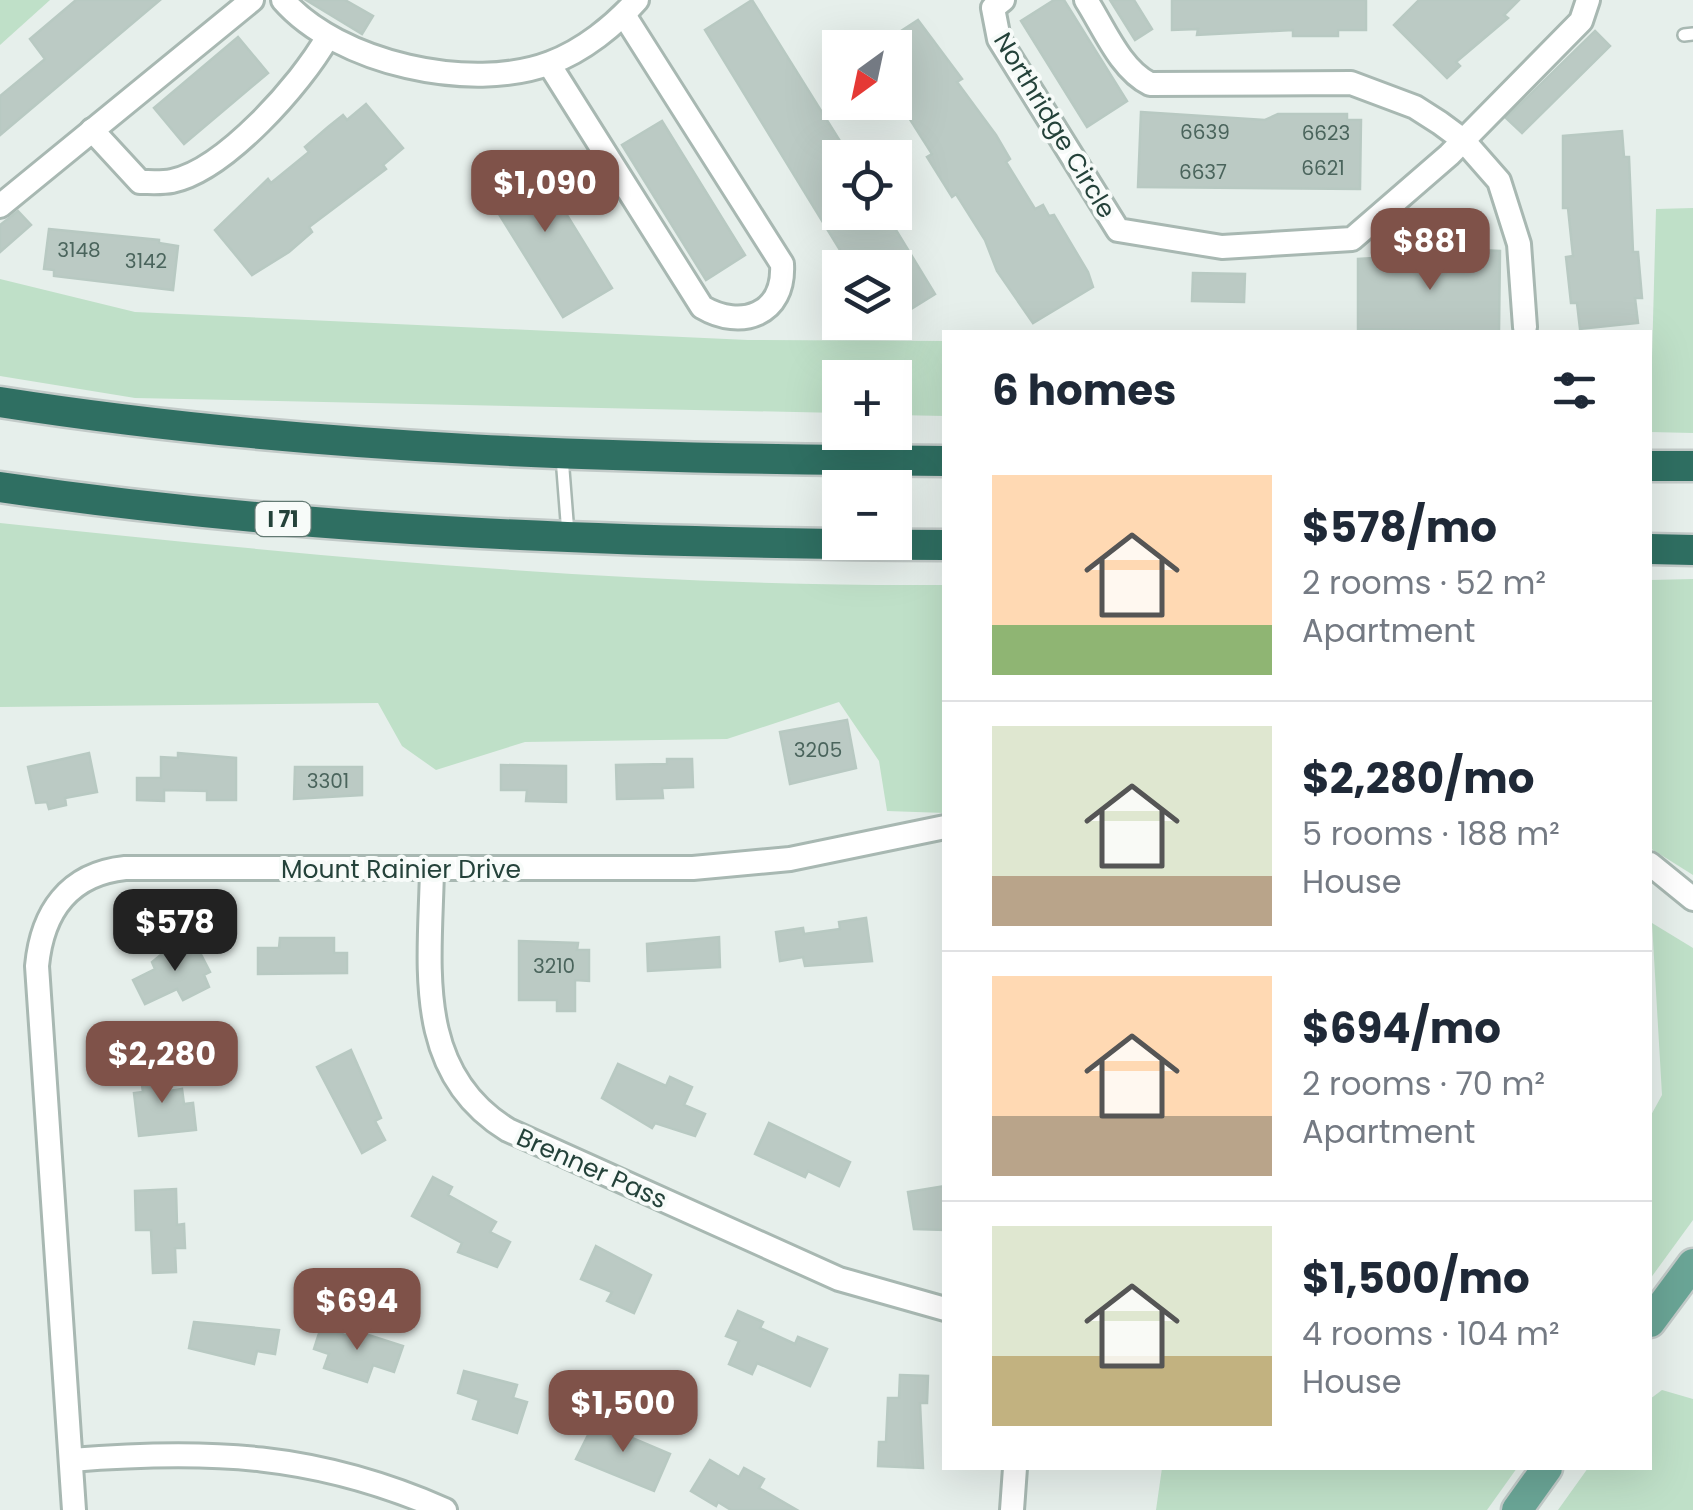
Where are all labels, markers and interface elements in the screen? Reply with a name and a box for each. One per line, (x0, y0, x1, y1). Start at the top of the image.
street label: Northridge Circle (985, 26, 1124, 225)
north arrow (822, 30, 912, 120)
map controls (822, 30, 912, 560)
house number: 6639 (1180, 118, 1230, 146)
house number: 6623 (1302, 119, 1350, 147)
button: locate (822, 140, 912, 230)
pin: $1,090 (464, 150, 626, 235)
house number: 6621 (1301, 154, 1345, 182)
house number: 6637 (1179, 158, 1227, 186)
text: $1,090 (493, 160, 597, 205)
pin: $881 (1371, 208, 1489, 293)
text: $881 (1393, 218, 1467, 263)
house number: 3148 (57, 236, 101, 264)
house number: 3142 (125, 247, 167, 275)
button: layers (822, 250, 912, 340)
button: + (822, 360, 912, 450)
text: 6 homes (992, 361, 1177, 420)
icon: filters (1547, 363, 1602, 418)
button: − (822, 470, 912, 560)
text: $578/mo (1302, 498, 1497, 557)
road number: I 71 (256, 502, 310, 536)
icon: home (1072, 515, 1192, 635)
text: 2 rooms · 52 m² (1302, 560, 1546, 605)
text: Apartment (1302, 608, 1475, 653)
house number: 3205 (794, 736, 842, 764)
text: $2,280/mo (1302, 749, 1535, 808)
icon: home (1072, 766, 1192, 886)
house number: 3301 (307, 767, 349, 795)
text: 5 rooms · 188 m² (1302, 811, 1560, 856)
street label: Mount Rainier Drive (281, 852, 521, 887)
text: House (1302, 859, 1402, 904)
pin: $578 (116, 889, 234, 974)
text: $578 (135, 899, 215, 944)
house number: 3210 (533, 952, 575, 980)
text: $694/mo (1302, 999, 1501, 1058)
icon: home (1072, 1016, 1192, 1136)
pin: $2,280 (81, 1021, 243, 1106)
text: $2,280 (108, 1031, 216, 1076)
text: 2 rooms · 70 m² (1302, 1061, 1545, 1106)
text: Apartment (1302, 1109, 1475, 1154)
street label: Brenner Pass (511, 1120, 673, 1217)
text: $1,500/mo (1302, 1249, 1530, 1308)
icon: home (1072, 1266, 1192, 1386)
pin: $694 (298, 1268, 416, 1353)
text: $694 (316, 1278, 398, 1323)
text: 4 rooms · 104 m² (1302, 1311, 1560, 1356)
text: House (1302, 1359, 1402, 1404)
pin: $1,500 (542, 1370, 704, 1455)
text: $1,500 (571, 1380, 675, 1425)

